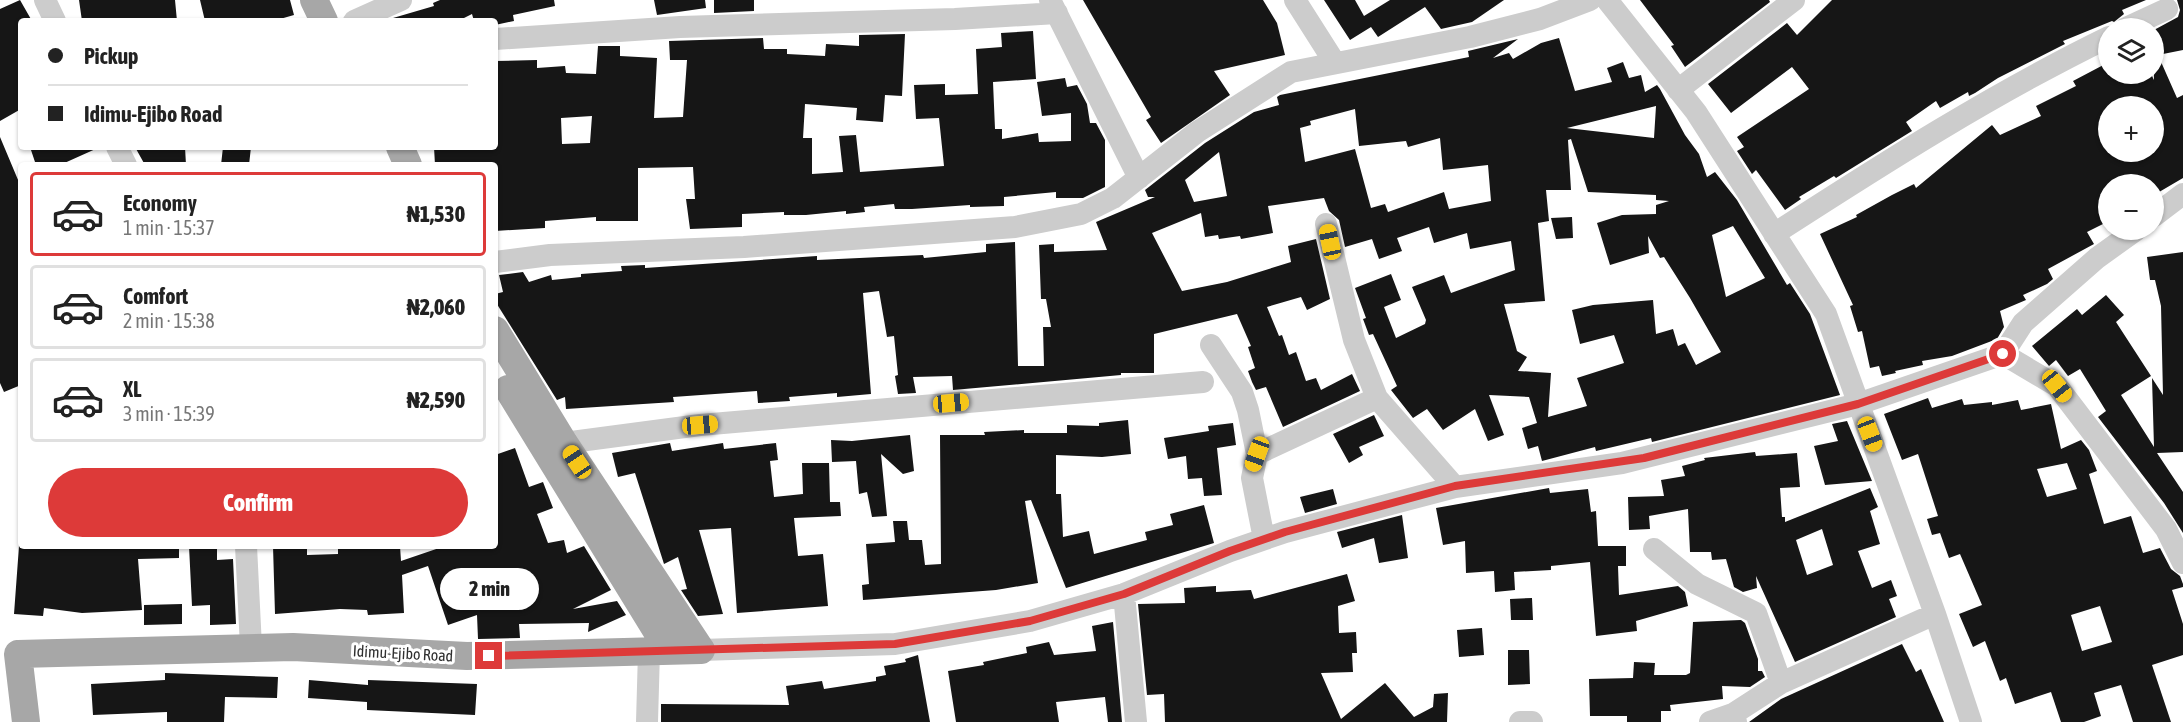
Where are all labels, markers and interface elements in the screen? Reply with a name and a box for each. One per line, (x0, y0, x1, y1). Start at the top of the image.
map controls (2098, 18, 2164, 240)
button: layers (2098, 18, 2164, 84)
text: Pickup (84, 43, 139, 69)
button: + (2098, 96, 2164, 162)
text: Idimu-Ejibo Road (84, 101, 222, 127)
button: − (2098, 174, 2164, 240)
icon: car (51, 187, 105, 241)
text: Economy (123, 190, 197, 216)
text: ₦1,530 (407, 201, 465, 227)
text: 1 min · 15:37 (123, 216, 215, 239)
car (1317, 223, 1343, 261)
icon: car (51, 280, 105, 334)
text: Comfort (123, 283, 188, 309)
text: ₦2,060 (407, 294, 465, 320)
text: 2 min · 15:38 (123, 309, 215, 332)
route start (1989, 340, 2016, 367)
car (2039, 366, 2075, 406)
icon: car (51, 373, 105, 427)
text: XL (123, 376, 141, 402)
text: ₦2,590 (407, 387, 465, 413)
car (932, 392, 970, 414)
text: 3 min · 15:39 (123, 402, 215, 425)
car (681, 414, 719, 436)
car (1855, 414, 1885, 454)
car (1242, 434, 1272, 474)
car (559, 442, 595, 482)
button: Confirm (48, 468, 468, 537)
callout: 2 min (440, 569, 538, 611)
text: 2 min (469, 577, 510, 600)
street label: Idimu-Ejibo Road (352, 641, 454, 666)
route end (475, 642, 502, 669)

